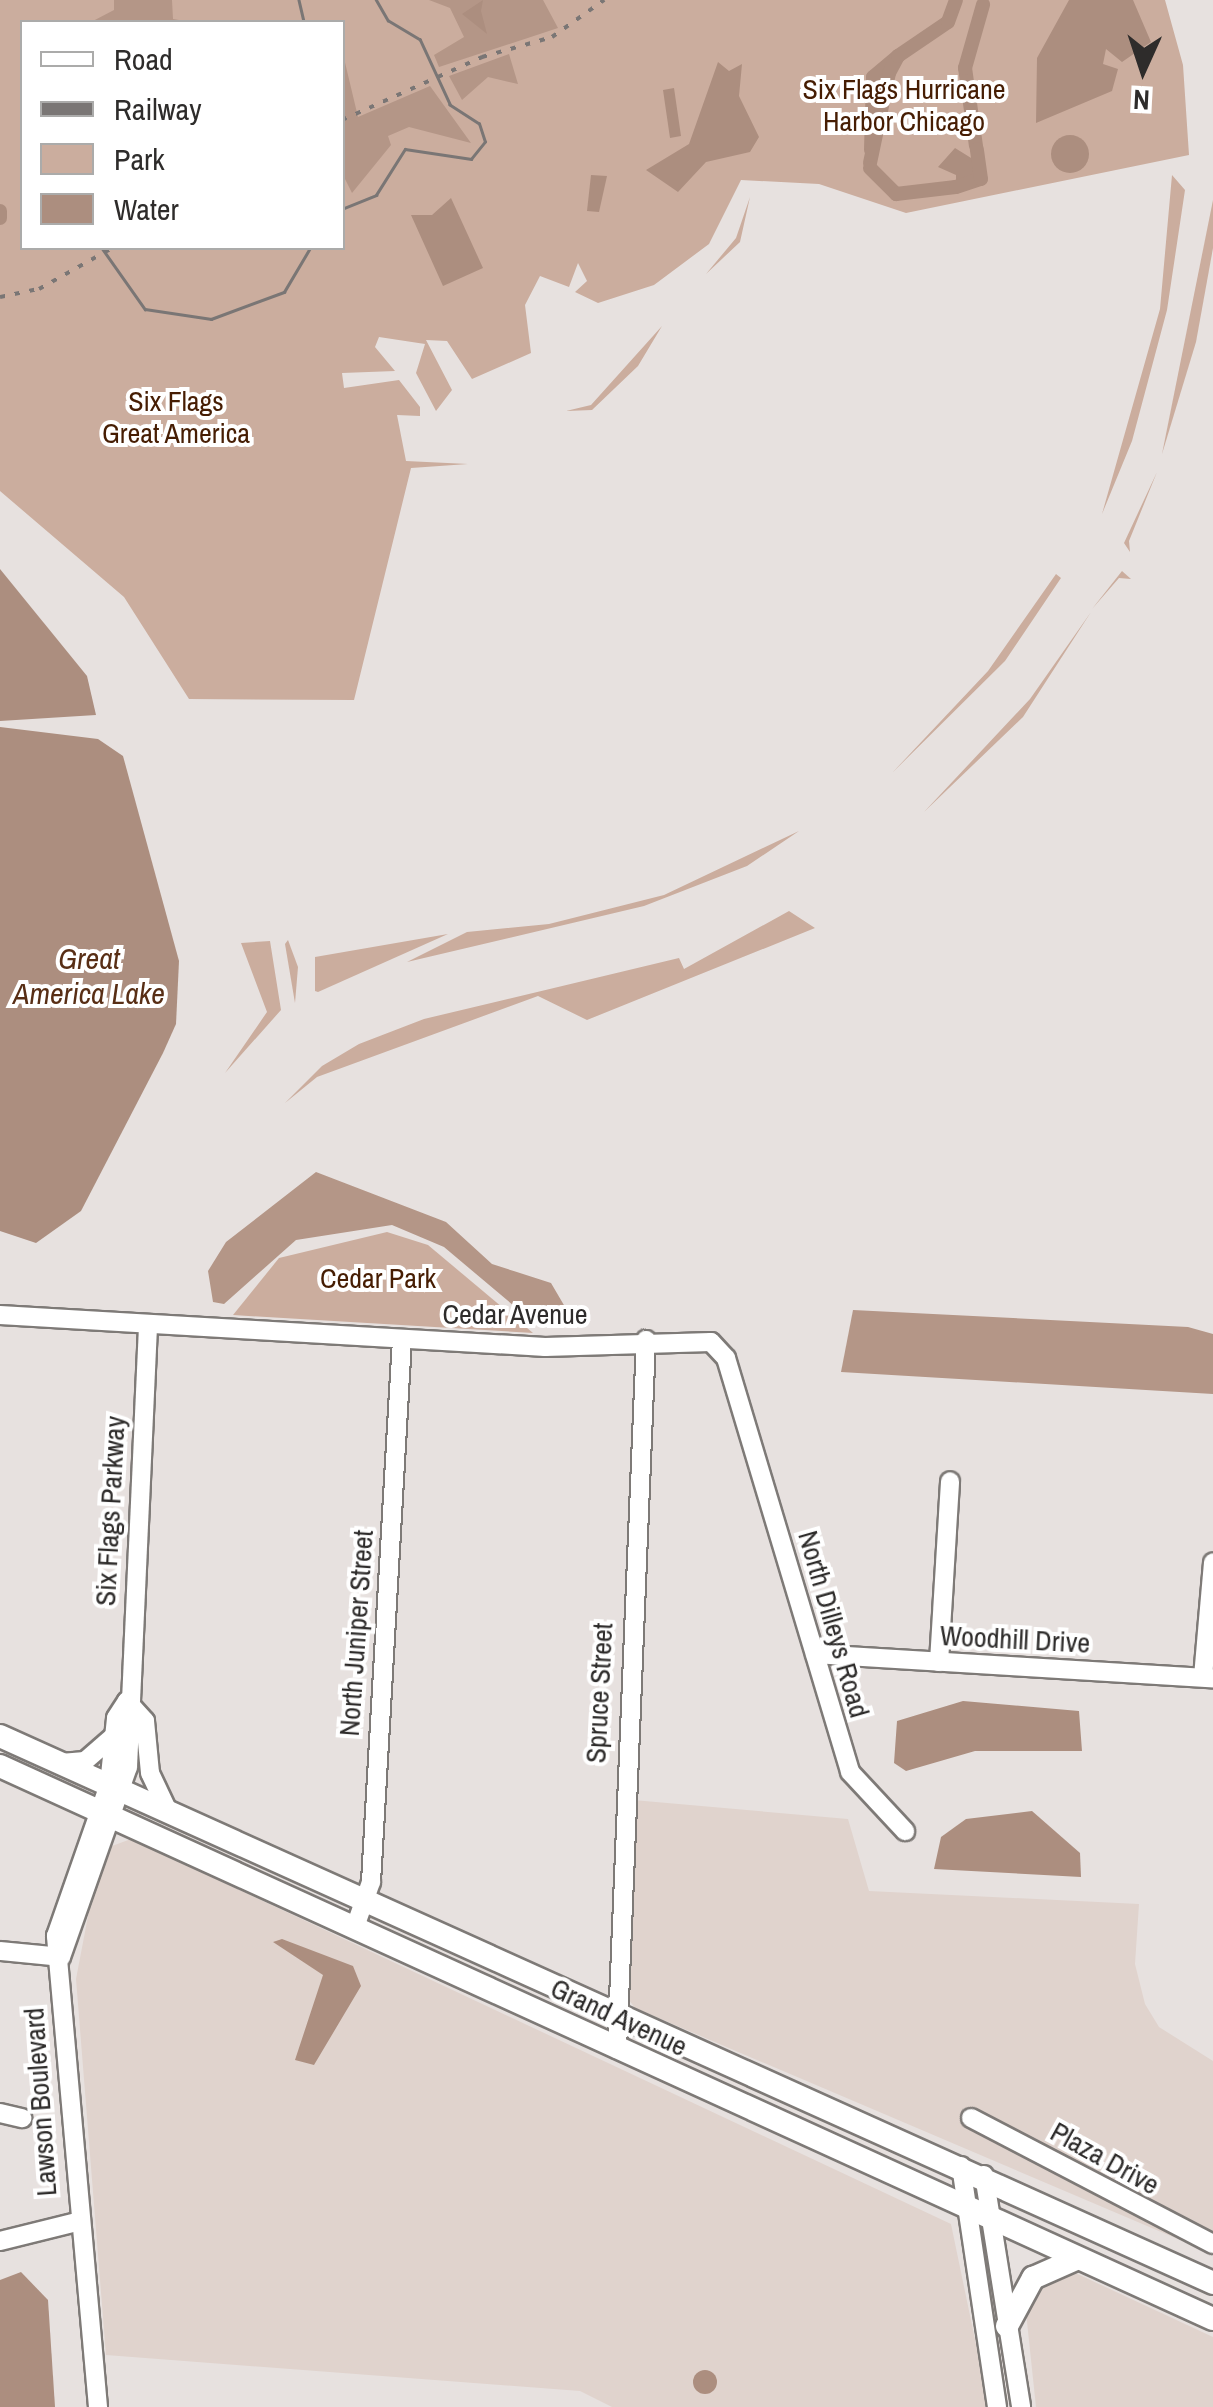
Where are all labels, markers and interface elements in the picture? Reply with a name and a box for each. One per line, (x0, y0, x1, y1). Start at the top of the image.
legend (20, 20, 345, 250)
north arrow (1093, 20, 1193, 120)
text: Road (114, 39, 173, 79)
park label: Six Flags Hurricane Harbor Chicago (803, 72, 1005, 138)
text: N (1132, 81, 1151, 119)
text: Railway (114, 89, 201, 129)
text: Park (114, 139, 165, 179)
text: Water (114, 189, 179, 229)
park label: Six Flags Great America (101, 384, 251, 450)
water label: Great America Lake (13, 940, 165, 1010)
park label: Cedar Park (320, 1261, 436, 1295)
street label: Cedar Avenue (442, 1297, 588, 1331)
street label: Six Flags Parkway (88, 1415, 132, 1607)
street label: North Dilleys Road (791, 1527, 877, 1721)
street label: North Juniper Street (332, 1529, 380, 1737)
street label: Woodhill Drive (939, 1618, 1091, 1660)
street label: Spruce Street (579, 1622, 619, 1764)
street label: Grand Avenue (545, 1971, 693, 2063)
street label: Lawson Boulevard (17, 2007, 63, 2197)
street label: Plaza Drive (1045, 2115, 1165, 2201)

